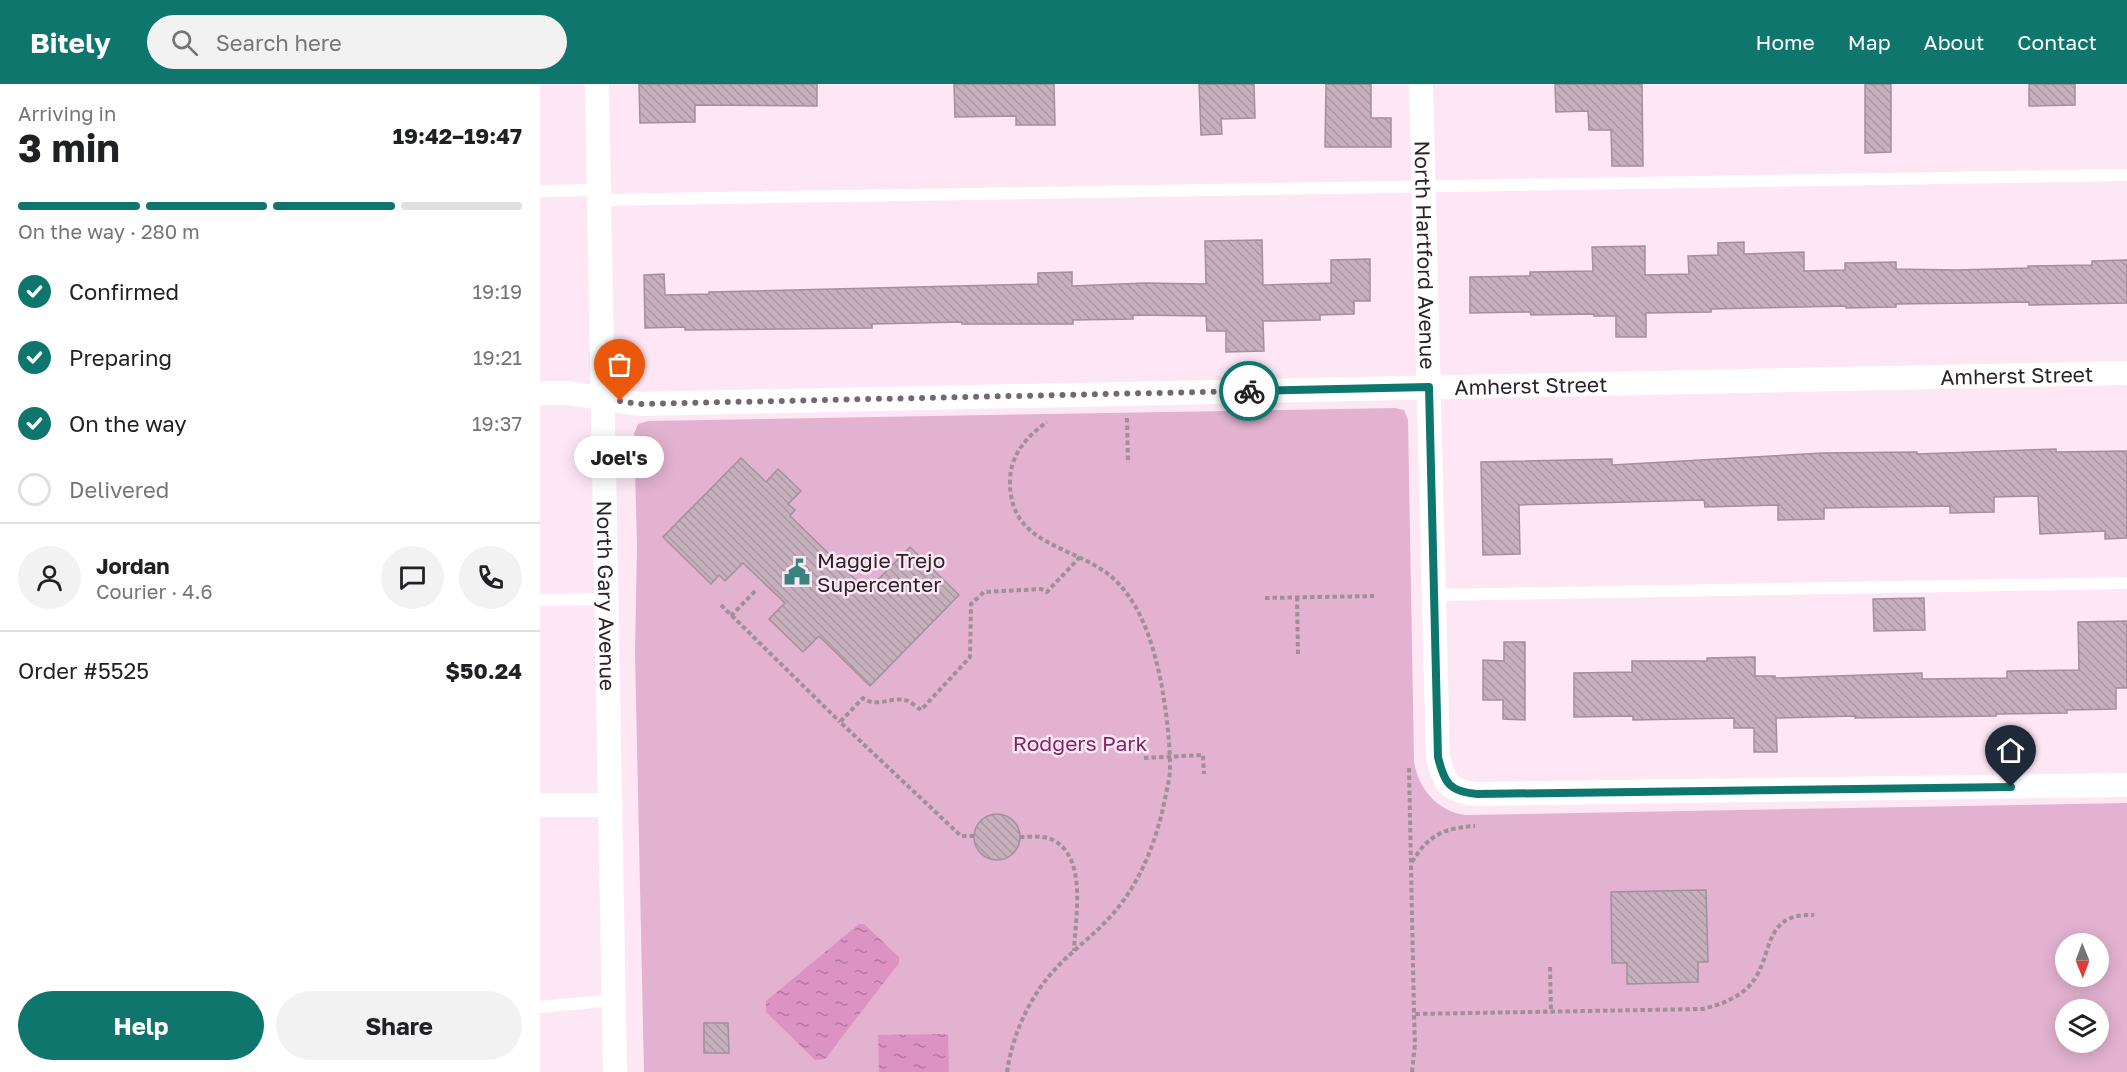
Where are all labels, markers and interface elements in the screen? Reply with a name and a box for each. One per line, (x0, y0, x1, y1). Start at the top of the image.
search box (147, 15, 567, 69)
text: Bitely (30, 26, 111, 59)
icon: search (168, 26, 201, 59)
text: Search here (216, 29, 342, 56)
text: Home (1755, 29, 1815, 55)
text: Map (1848, 29, 1891, 55)
text: About (1924, 29, 1984, 55)
text: Contact (2017, 29, 2097, 55)
text: Arriving in (18, 101, 116, 125)
text: 19:42–19:47 (393, 122, 522, 149)
text: 3 min (18, 124, 120, 171)
street label: North Hartford Avenue (1409, 140, 1441, 370)
text: On the way · 280 m (18, 219, 200, 243)
icon: check (18, 275, 51, 308)
text: Confirmed (69, 278, 179, 305)
text: 19:19 (472, 279, 522, 303)
pin (594, 339, 645, 401)
icon: check (18, 341, 51, 374)
text: Preparing (69, 344, 172, 371)
text: 19:21 (473, 345, 522, 369)
icon: bag (603, 348, 636, 381)
courier (1219, 361, 1279, 421)
street label: Amherst Street (1940, 361, 2094, 390)
street label: Amherst Street (1454, 371, 1608, 400)
icon: bike (1233, 375, 1266, 408)
icon: check (18, 407, 51, 440)
text: On the way (69, 410, 187, 437)
text: 19:37 (472, 411, 522, 435)
callout: Joel's (575, 437, 665, 479)
text: Joel's (590, 445, 648, 469)
text: Delivered (69, 476, 169, 503)
street label: North Gary Avenue (592, 500, 621, 691)
button: person (18, 546, 81, 609)
button: chat (381, 546, 444, 609)
button: phone (459, 546, 522, 609)
place label: Maggie Trejo Supercenter (817, 547, 945, 597)
text: Jordan (96, 552, 170, 579)
public building icon: Maggie Trejo Supercenter (782, 557, 812, 587)
text: Courier · 4.6 (96, 579, 213, 603)
text: Order #5525 (18, 657, 149, 684)
text: $50.24 (445, 657, 522, 684)
pin (1985, 725, 2036, 787)
park label: Rodgers Park (1013, 730, 1147, 756)
icon: home (1994, 734, 2027, 767)
north arrow (2055, 933, 2109, 987)
map controls (2055, 933, 2109, 1053)
button: Help (18, 991, 264, 1060)
button: Share (276, 991, 522, 1060)
button: layers (2055, 999, 2109, 1053)

